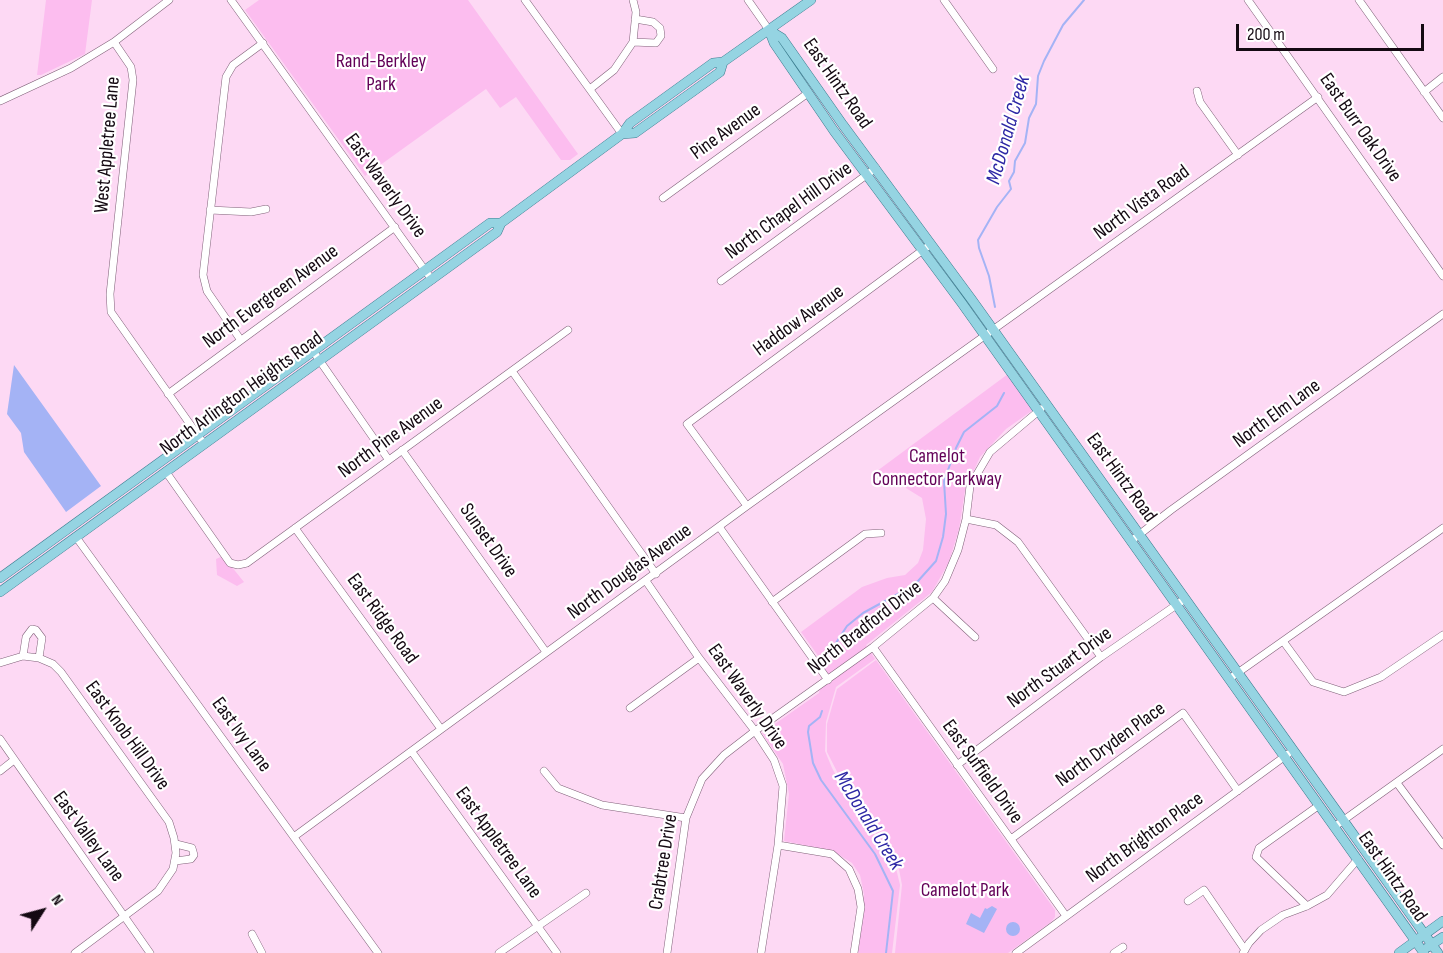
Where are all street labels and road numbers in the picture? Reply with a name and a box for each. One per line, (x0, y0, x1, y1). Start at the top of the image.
street label: East Hintz Road (797, 34, 877, 134)
street label: East Burr Oak Drive (1314, 69, 1406, 187)
street label: West Appletree Lane (90, 76, 126, 214)
street label: Pine Avenue (686, 99, 766, 165)
street label: East Waverly Drive (339, 129, 431, 243)
street label: North Chapel Hill Drive (721, 157, 857, 265)
street label: North Vista Road (1089, 160, 1195, 246)
street label: North Evergreen Avenue (199, 240, 343, 354)
street label: Haddow Avenue (749, 280, 849, 362)
street label: North Arlington Heights Road (156, 327, 328, 461)
street label: North Elm Lane (1229, 374, 1325, 454)
street label: North Pine Avenue (334, 392, 448, 484)
street label: East Hintz Road (1081, 429, 1161, 527)
street label: Sunset Drive (454, 499, 522, 583)
street label: North Douglas Avenue (563, 519, 697, 625)
street label: East Ridge Road (341, 569, 423, 669)
street label: North Bradford Drive (803, 576, 927, 680)
street label: North Stuart Drive (1003, 622, 1117, 714)
street label: East Waverly Drive (702, 640, 792, 754)
street label: East Knob Hill Drive (79, 677, 175, 795)
street label: East Ivy Lane (206, 693, 276, 777)
street label: North Dryden Place (1052, 697, 1170, 793)
street label: East Suffield Drive (936, 715, 1028, 829)
street label: East Appletree Lane (450, 783, 546, 903)
street label: East Valley Lane (47, 787, 129, 887)
street label: North Brighton Place (1082, 787, 1208, 889)
street label: Crabtree Drive (645, 812, 683, 912)
street label: East Hintz Road (1352, 827, 1432, 927)

